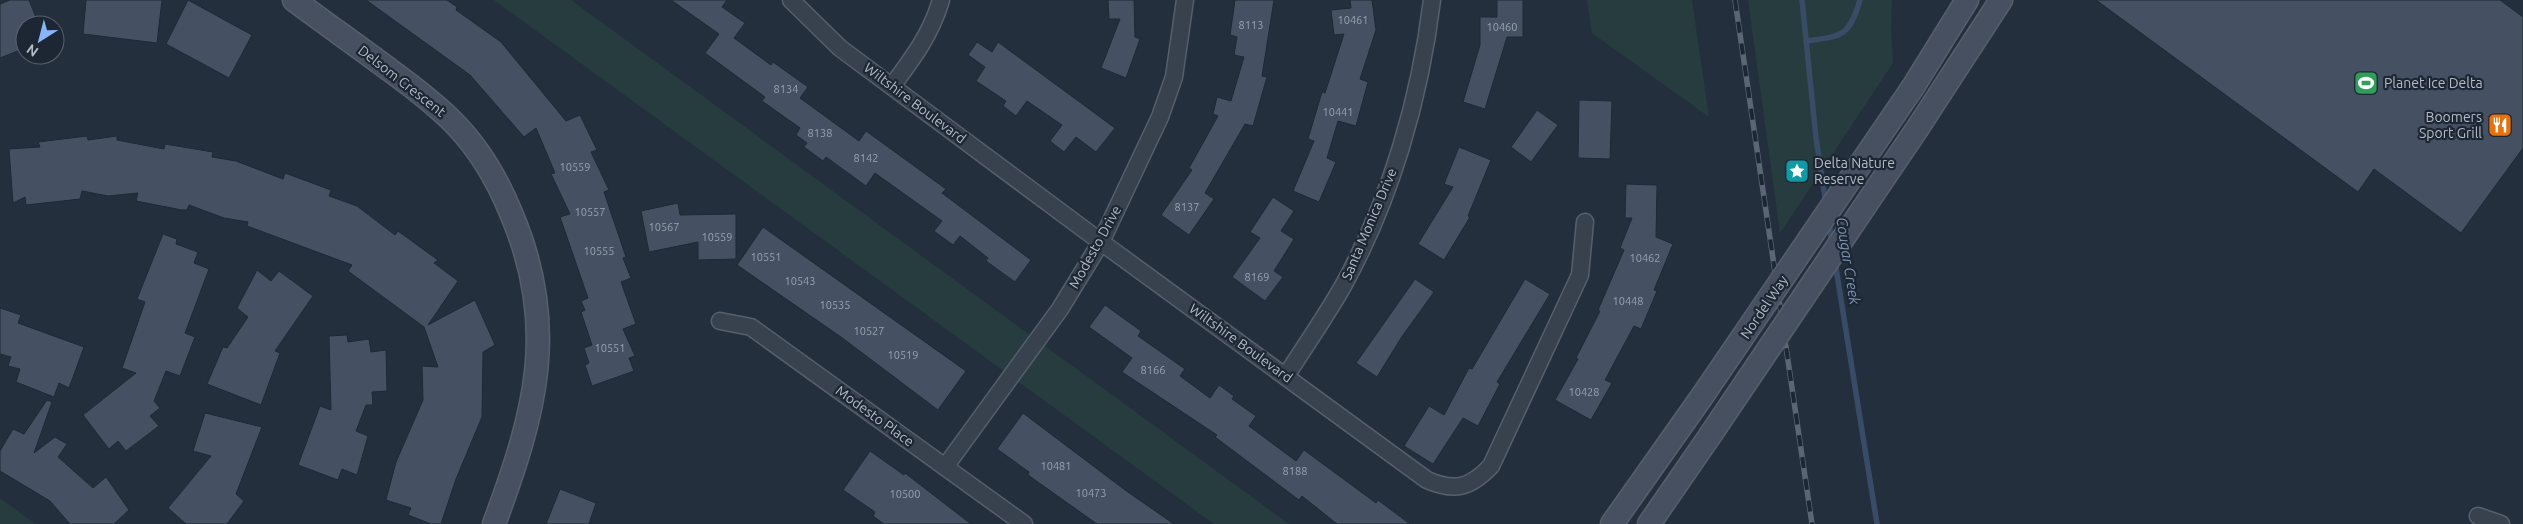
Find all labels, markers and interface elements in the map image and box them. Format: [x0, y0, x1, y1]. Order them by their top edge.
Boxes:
house number: 10461 [1337, 14, 1369, 26]
north arrow [15, 15, 65, 65]
house number: 8113 [1239, 19, 1263, 31]
house number: 10460 [1486, 21, 1518, 33]
text: N [23, 41, 41, 60]
street label: Delsom Crescent [355, 42, 449, 120]
street label: Wiltshire Boulevard [861, 59, 969, 147]
sports icon: Planet Ice Delta [2353, 70, 2379, 96]
place label: Planet Ice Delta [2384, 75, 2483, 91]
house number: 8134 [774, 83, 798, 95]
house number: 10441 [1322, 106, 1354, 118]
place label: Boomers Sport Grill [2419, 109, 2482, 141]
restaurant icon: Boomers Sport Grill [2487, 112, 2513, 138]
house number: 8138 [808, 127, 832, 139]
house number: 8142 [854, 152, 878, 164]
place label: Delta Nature Reserve [1814, 155, 1895, 187]
place icon: Delta Nature Reserve [1784, 158, 1810, 184]
house number: 10559 [559, 161, 591, 173]
street label: Santa Monica Drive [1338, 166, 1400, 282]
house number: 8137 [1175, 201, 1199, 213]
street label: Modesto Drive [1066, 203, 1124, 291]
house number: 10557 [574, 206, 606, 218]
water label: Cougar Creek [1833, 216, 1864, 306]
house number: 10567 [648, 221, 680, 233]
house number: 10559 [701, 231, 733, 243]
house number: 10555 [583, 245, 615, 257]
house number: 10551 [750, 251, 782, 263]
house number: 10462 [1629, 252, 1661, 264]
house number: 8169 [1245, 271, 1269, 283]
street label: Nordel Way [1737, 272, 1791, 342]
house number: 10543 [784, 275, 816, 287]
house number: 10448 [1612, 295, 1644, 307]
house number: 10535 [819, 299, 851, 311]
street label: Wiltshire Boulevard [1186, 300, 1296, 386]
house number: 10527 [853, 325, 885, 337]
house number: 10551 [594, 342, 626, 354]
house number: 10519 [887, 349, 919, 361]
house number: 8166 [1141, 364, 1165, 376]
street label: Modesto Place [833, 382, 917, 450]
house number: 10428 [1568, 386, 1600, 398]
house number: 10481 [1040, 460, 1072, 472]
house number: 8188 [1283, 465, 1307, 477]
house number: 10473 [1075, 487, 1107, 499]
house number: 10500 [889, 488, 921, 500]

